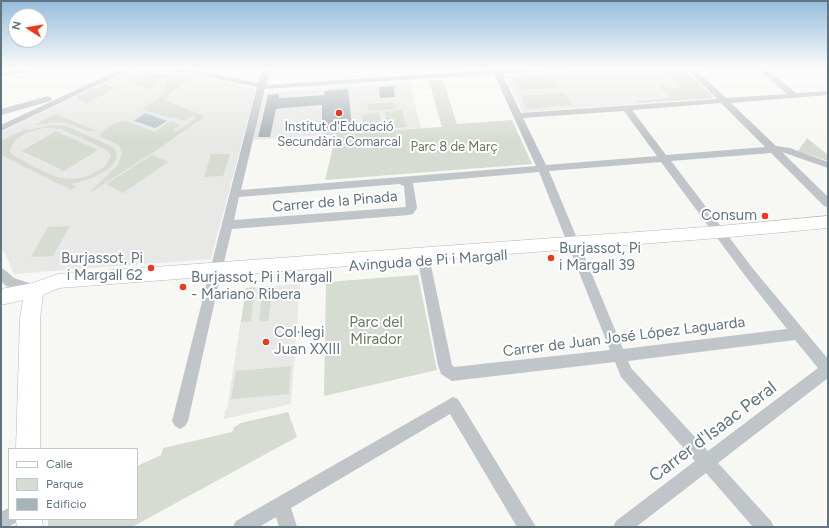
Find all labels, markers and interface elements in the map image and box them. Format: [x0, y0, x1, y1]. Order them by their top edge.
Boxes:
north arrow [8, 8, 48, 48]
text: N [10, 20, 24, 31]
marker: Institut d'Educació Secundària Comarcal [334, 108, 344, 118]
place label: Institut d'Educació Secundària Comarcal [277, 119, 401, 150]
park label: Parc 8 de Març [411, 139, 497, 155]
street label: Carrer de la Pinada [272, 188, 398, 216]
place label: Consum [701, 207, 757, 225]
marker: Consum [760, 211, 770, 221]
place label: Burjassot, Pi i Margall 39 [559, 240, 641, 275]
street label: Avinguda de Pi i Margall [348, 246, 508, 276]
place label: Burjassot, Pi i Margall 62 [61, 250, 143, 285]
marker: Burjassot, Pi i Margall 39 [546, 253, 556, 263]
marker: Burjassot, Pi i Margall 62 [146, 263, 156, 273]
place label: Burjassot, Pi i Margall - Mariano Ribera [191, 269, 332, 304]
marker: Burjassot, Pi i Margall - Mariano Ribera [178, 282, 188, 292]
street label: Carrer de Juan José López Laguarda [502, 313, 746, 361]
park label: Parc del Mirador [349, 314, 403, 349]
place label: Col·legi Juan XXIII [274, 324, 340, 359]
marker: Col·legi Juan XXIII [261, 337, 271, 347]
street label: Carrer d'Isaac Peral [645, 377, 781, 487]
legend [8, 448, 138, 520]
text: Calle [46, 457, 73, 471]
text: Parque [46, 477, 83, 491]
text: Edificio [46, 497, 86, 511]

